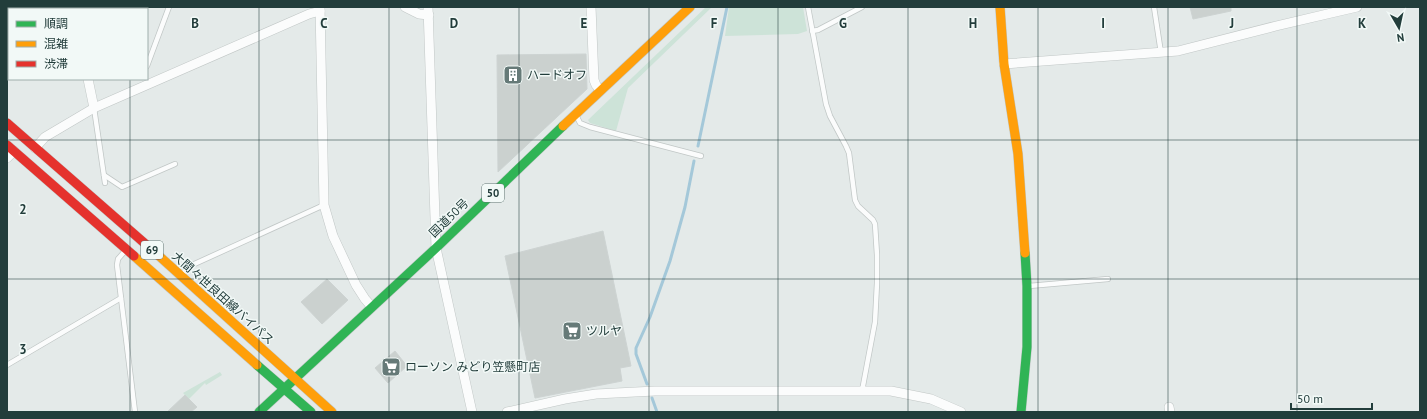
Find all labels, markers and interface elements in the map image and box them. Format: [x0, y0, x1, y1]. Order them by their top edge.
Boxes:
legend [8, 8, 148, 80]
north arrow [1379, 8, 1419, 48]
text: B [191, 15, 199, 32]
text: C [320, 15, 328, 32]
text: D [450, 15, 458, 32]
text: E [581, 15, 588, 32]
text: F [711, 15, 718, 32]
text: G [839, 15, 847, 32]
text: H [969, 15, 977, 32]
text: I [1101, 15, 1105, 32]
text: J [1229, 15, 1234, 32]
text: K [1358, 15, 1366, 32]
text: 順調 [44, 16, 68, 31]
text: N [1396, 30, 1405, 45]
text: 混雑 [44, 36, 68, 51]
text: 渋滞 [44, 56, 68, 71]
building icon: ハードオフ [502, 64, 524, 86]
place label: ハードオフ [527, 67, 587, 82]
road number: 50 [482, 184, 504, 202]
street label: 国道50号 [426, 195, 472, 240]
text: 2 [19, 201, 27, 218]
road number: 69 [141, 241, 163, 259]
street label: 大間々世良田線バイパス [169, 248, 277, 347]
supermarket icon: ツルヤ [561, 320, 583, 342]
place label: ツルヤ [586, 323, 622, 338]
text: 3 [19, 341, 27, 358]
supermarket icon: ローソン みどり笠懸町店 [380, 356, 402, 378]
place label: ローソン みどり笠懸町店 [405, 359, 540, 374]
scale bar [1291, 385, 1372, 411]
text: 50 m [1297, 391, 1323, 406]

